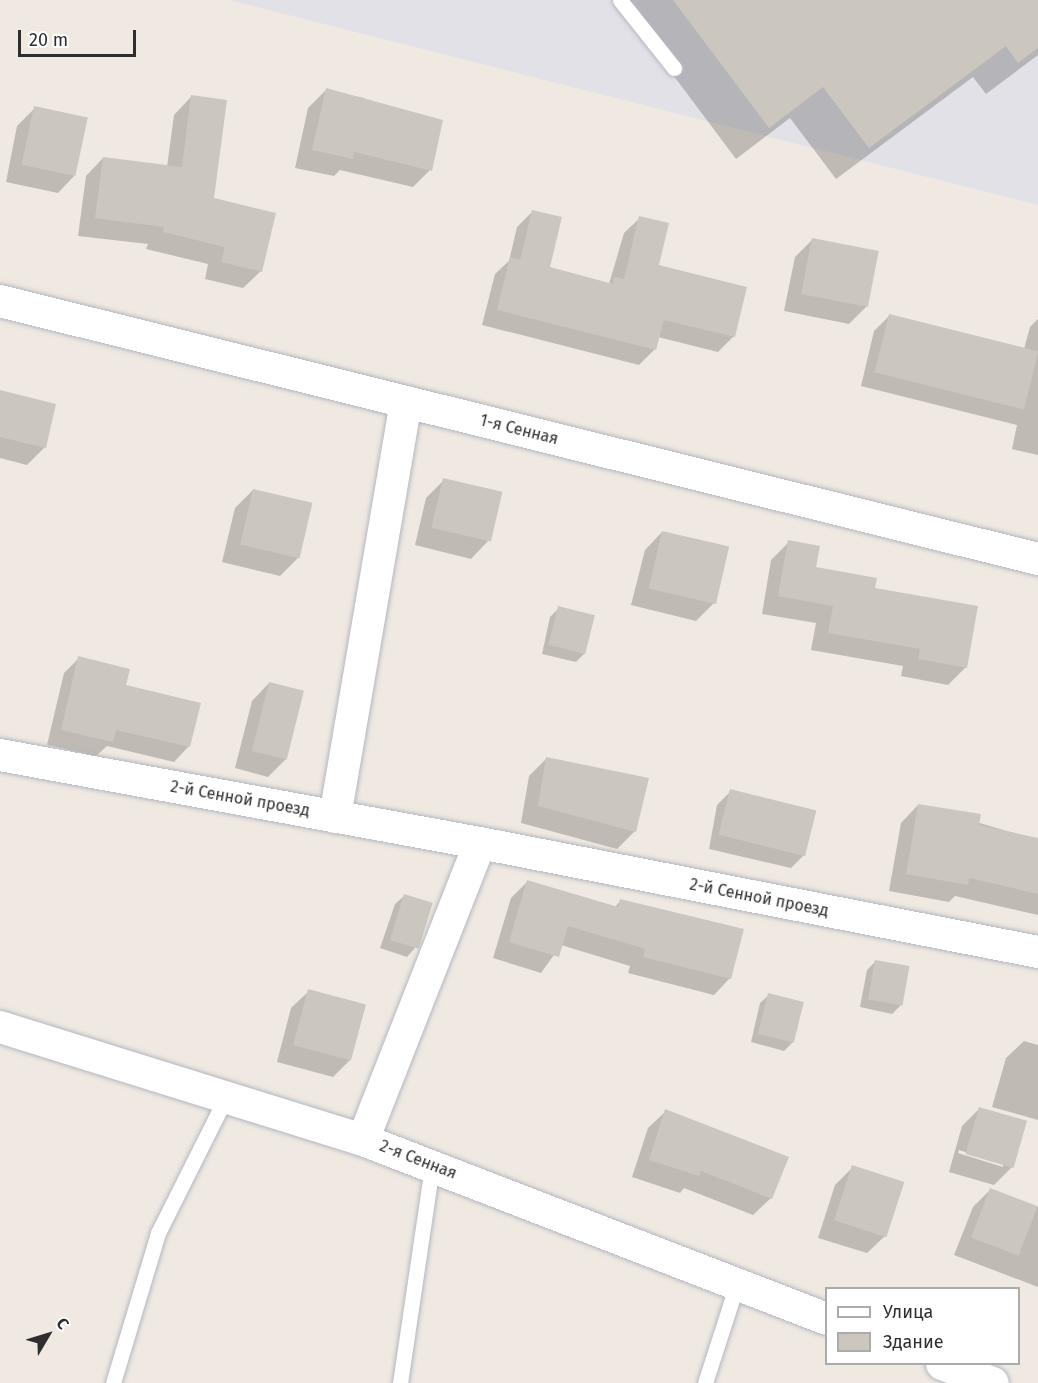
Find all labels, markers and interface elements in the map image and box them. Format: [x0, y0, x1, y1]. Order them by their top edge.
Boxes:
scale bar [21, 18, 140, 56]
text: 20 m [29, 29, 68, 51]
street label: 1-я Сенная [478, 411, 560, 449]
street label: 2-й Сенной проезд [169, 777, 311, 821]
street label: 2-й Сенной проезд [688, 875, 830, 921]
street label: 2-я Сенная [377, 1137, 459, 1183]
legend [825, 1287, 1020, 1365]
text: Улица [883, 1301, 933, 1323]
north arrow [18, 1305, 78, 1365]
text: С [52, 1314, 73, 1333]
text: Здание [883, 1331, 944, 1353]

